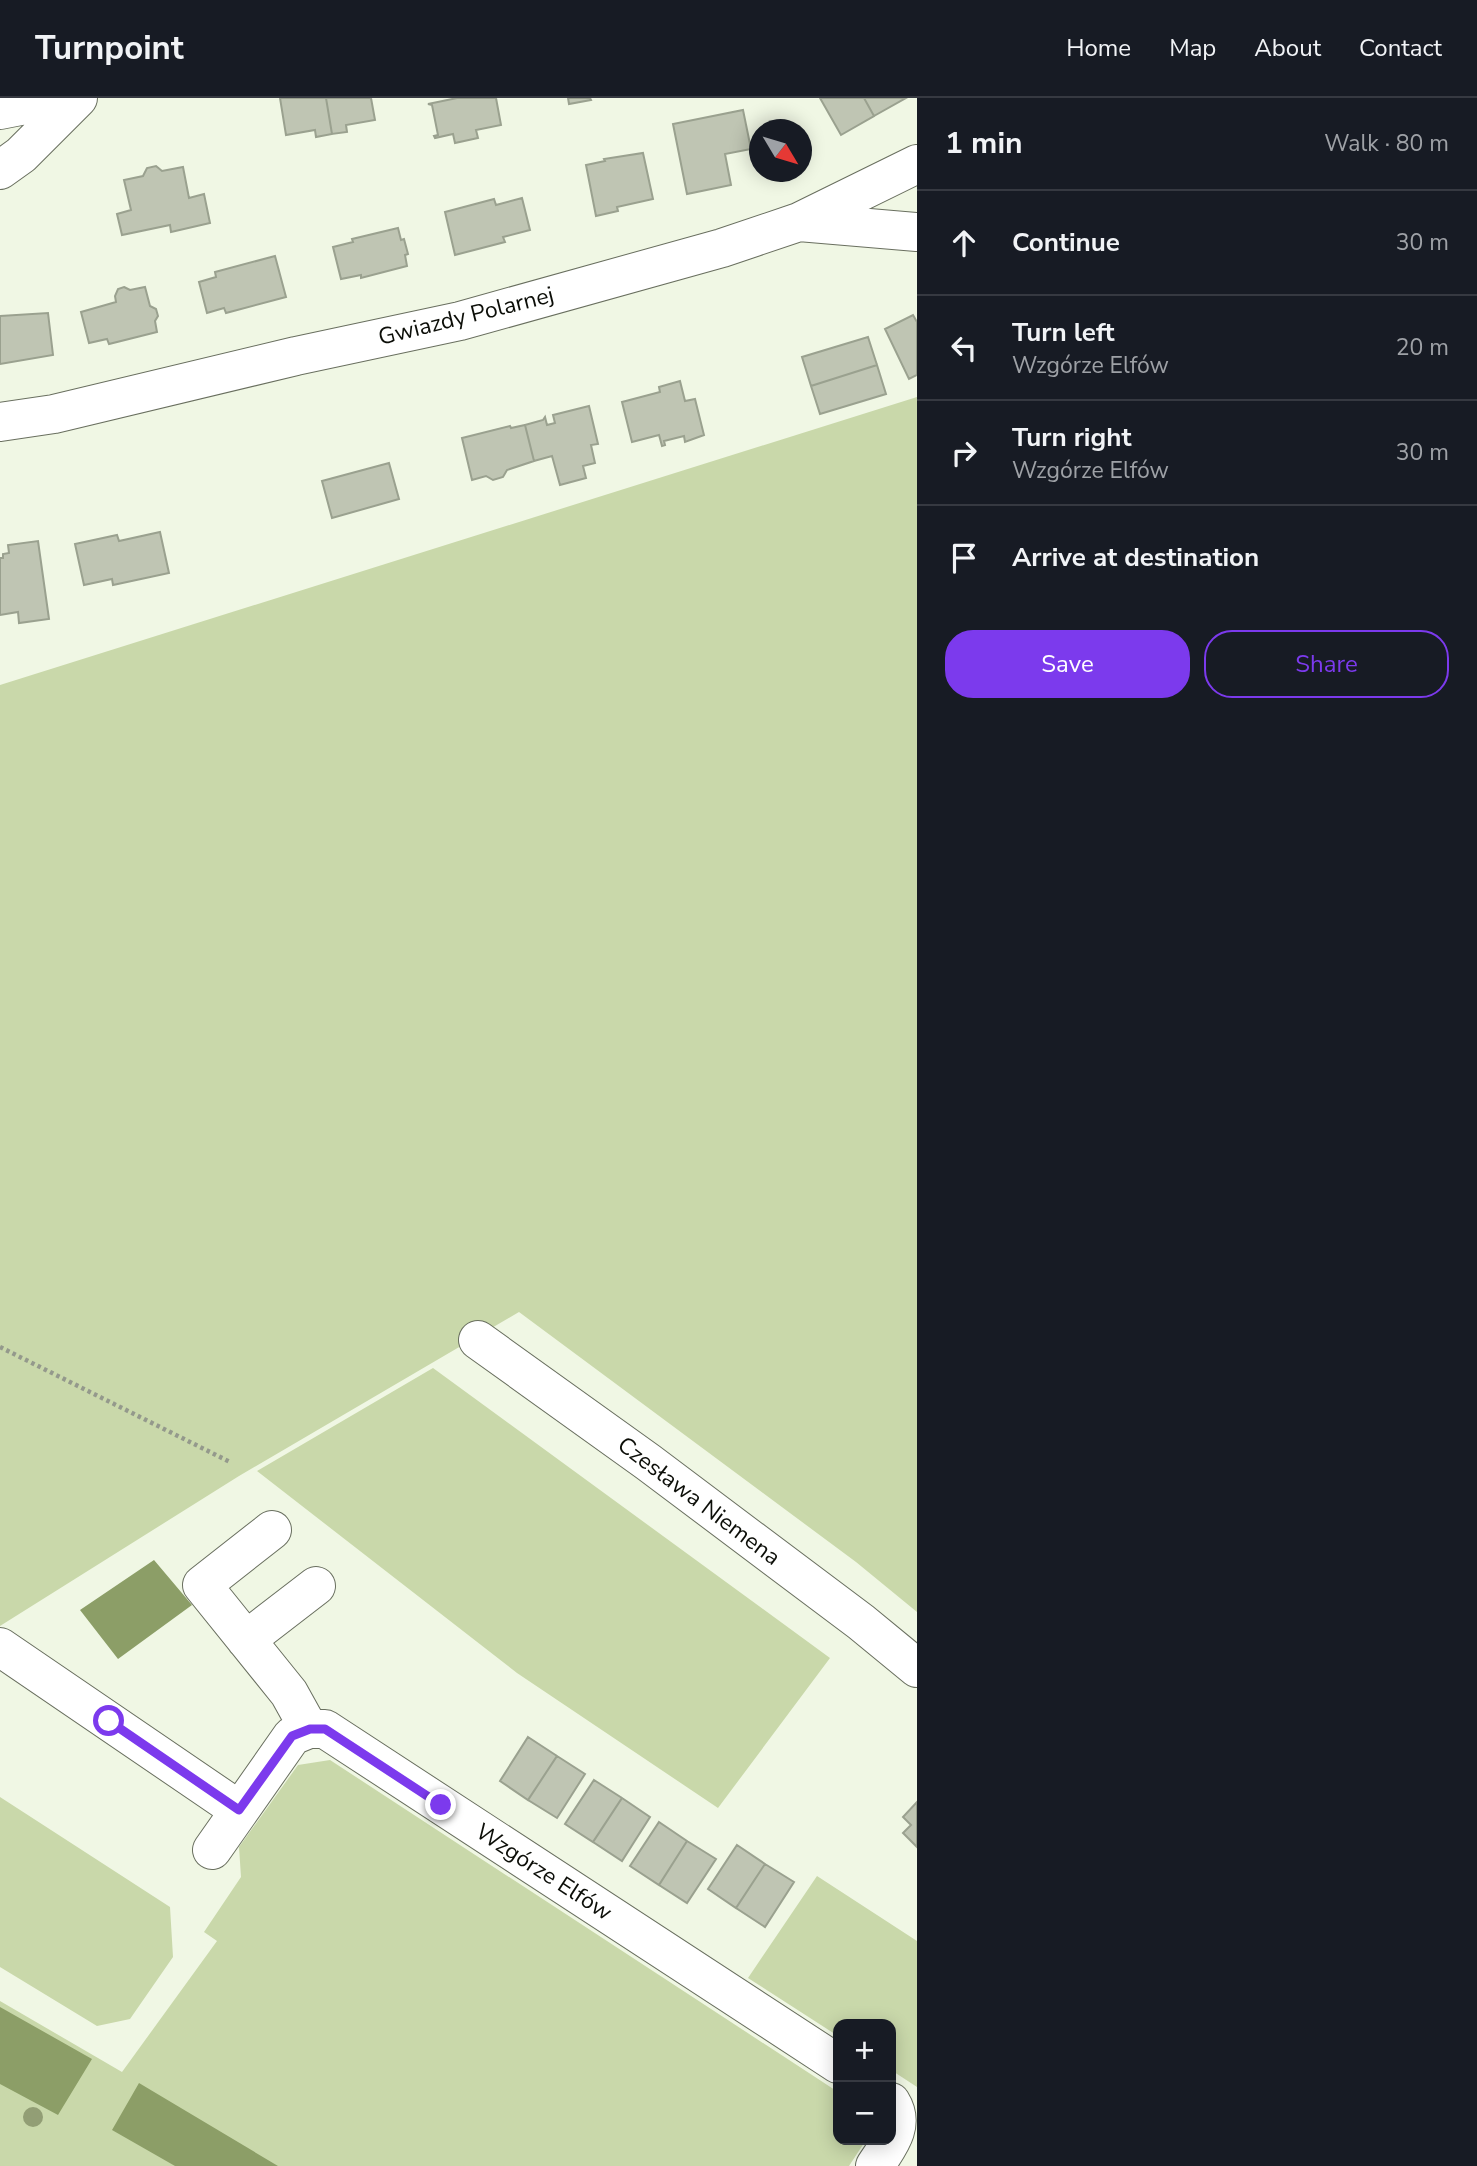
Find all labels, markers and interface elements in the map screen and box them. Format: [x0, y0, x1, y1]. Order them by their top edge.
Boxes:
text: Turnpoint [35, 26, 184, 71]
text: Home [1066, 32, 1131, 64]
text: Map [1169, 32, 1216, 64]
text: About [1254, 32, 1321, 64]
text: Contact [1359, 32, 1442, 64]
north arrow [749, 119, 812, 182]
text: 1 min [945, 123, 1023, 164]
text: Walk · 80 m [1324, 128, 1449, 159]
icon: ahead [945, 224, 983, 262]
text: Continue [1012, 225, 1120, 260]
text: 30 m [1396, 227, 1449, 258]
street label: Gwiazdy Polarnej [375, 279, 557, 353]
text: Turn left [1012, 315, 1115, 350]
icon: left [945, 329, 983, 367]
text: 20 m [1396, 332, 1449, 363]
text: Wzgórze Elfów [1012, 350, 1169, 381]
text: Turn right [1012, 420, 1131, 455]
icon: right [945, 434, 983, 472]
text: 30 m [1396, 437, 1449, 468]
text: Wzgórze Elfów [1012, 455, 1169, 486]
icon: arrive [945, 539, 983, 577]
text: Arrive at destination [1012, 540, 1259, 575]
button: Save [945, 630, 1190, 698]
button: Share [1204, 630, 1449, 698]
street label: Czesława Niemena [611, 1429, 787, 1573]
route start [93, 1705, 124, 1736]
route end [425, 1789, 456, 1820]
street label: Wzgórze Elfów [470, 1816, 618, 1928]
map controls [833, 2019, 896, 2145]
button: + [833, 2019, 896, 2082]
button: − [833, 2082, 896, 2145]

